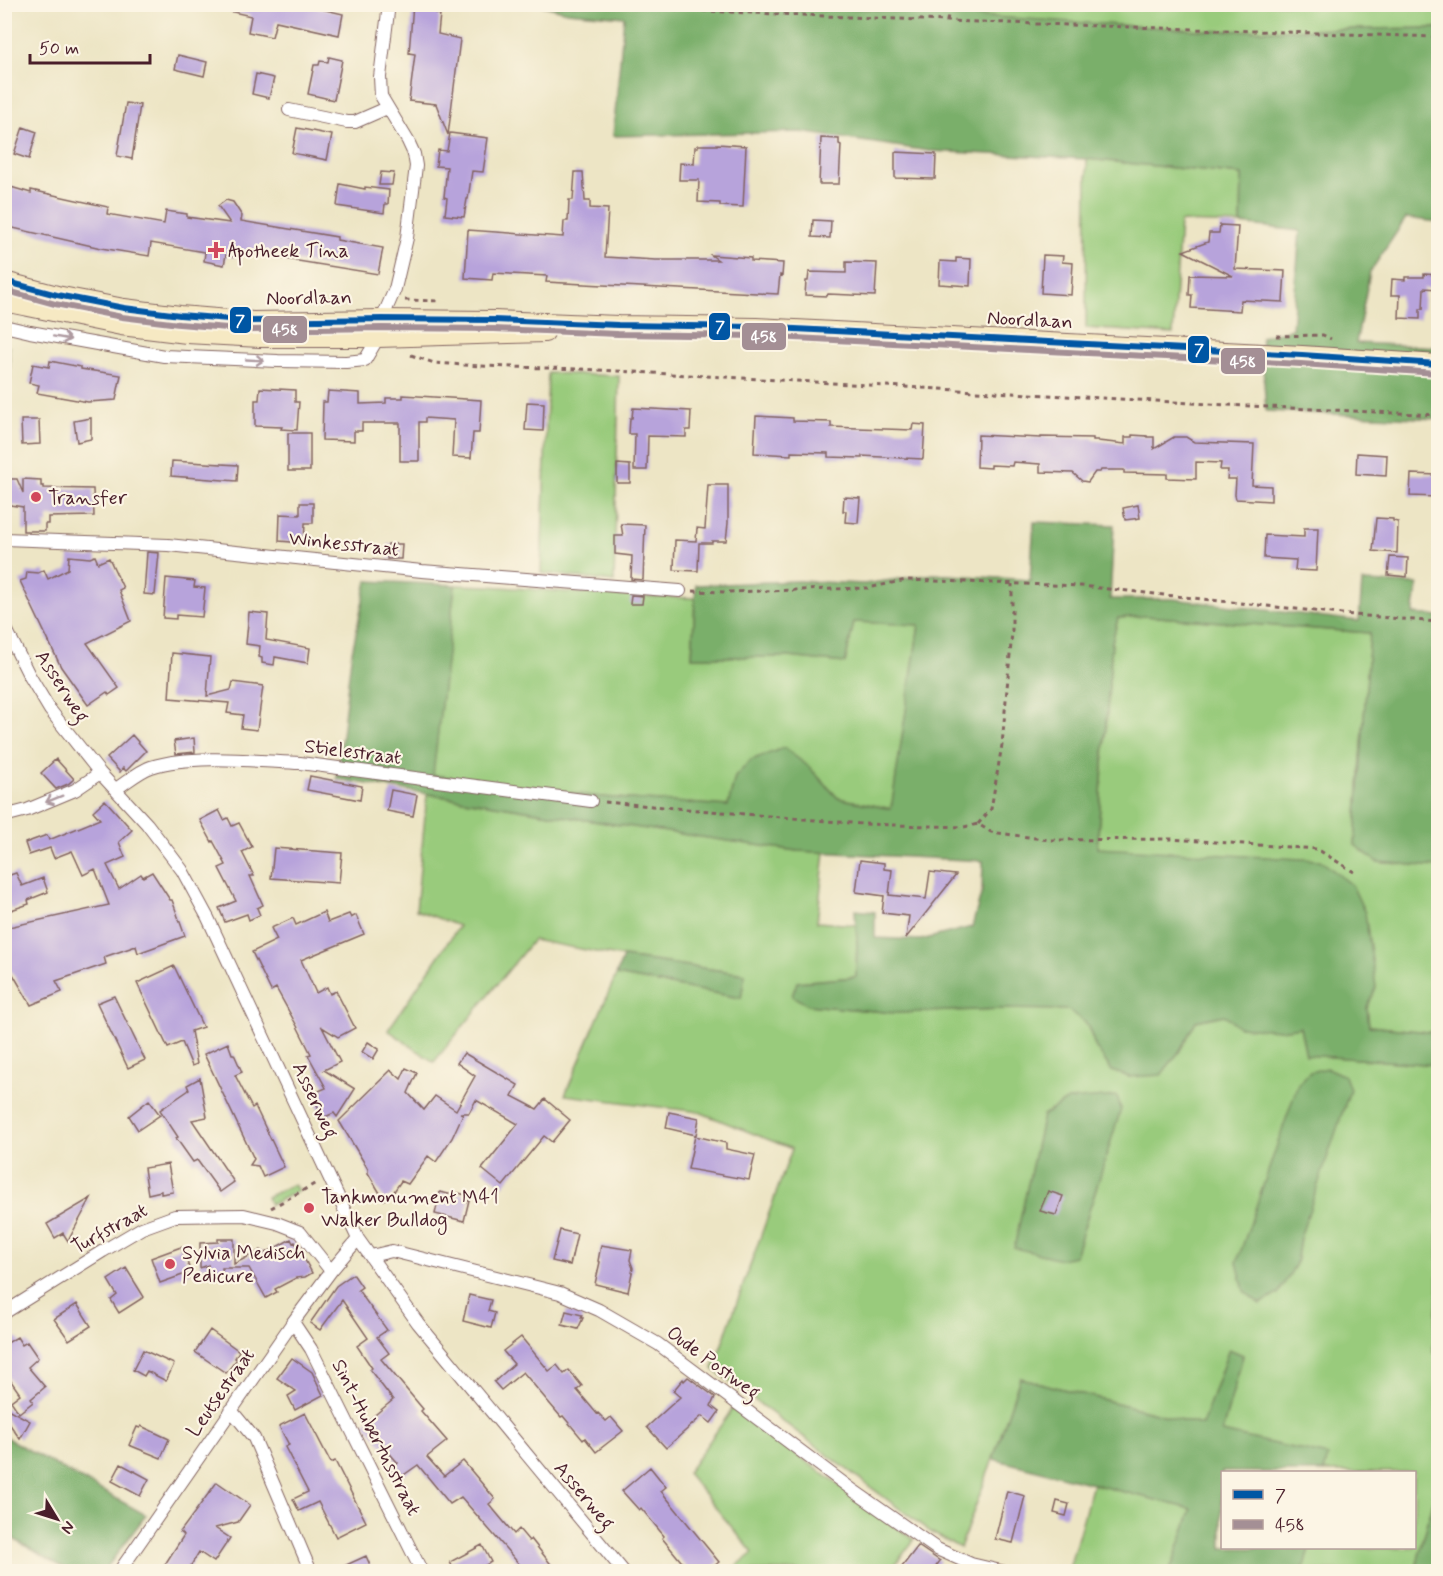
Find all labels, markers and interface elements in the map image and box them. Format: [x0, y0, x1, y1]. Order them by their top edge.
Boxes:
scale bar [30, 27, 150, 65]
text: 50 m [39, 37, 79, 61]
place label: Apotheek Tina [228, 238, 349, 266]
marker: Apotheek Tina [209, 243, 223, 257]
street label: Noordlaan [266, 284, 352, 313]
street label: Noordlaan [986, 305, 1073, 336]
line badge: 7 [229, 306, 252, 334]
text: 7 [235, 311, 245, 332]
line badge: 7 [708, 312, 731, 341]
line badge: 458 [262, 315, 308, 344]
text: 7 [715, 317, 725, 338]
text: 458 [272, 320, 298, 341]
line badge: 458 [741, 322, 787, 351]
text: 458 [751, 327, 777, 348]
one-way arrow [51, 333, 71, 344]
line badge: 7 [1187, 335, 1210, 364]
text: 7 [1194, 340, 1204, 361]
line badge: 458 [1220, 347, 1266, 375]
text: 458 [1230, 352, 1256, 373]
one-way arrow [245, 354, 265, 365]
place label: Transfer [48, 485, 128, 512]
marker: Transfer [29, 490, 43, 504]
street label: Winkesstraat [287, 525, 400, 564]
street label: Asserweg [26, 645, 95, 730]
street label: Stielestraat [303, 733, 403, 772]
one-way arrow [46, 794, 64, 805]
street label: Asserweg [283, 1058, 344, 1144]
place label: Tankmonument M41 Walker Bulldog [321, 1184, 499, 1235]
street label: Turfstraat [67, 1197, 153, 1261]
marker: Tankmonument M41 Walker Bulldog [302, 1201, 316, 1215]
place label: Sylvia Medisch Pedicure [182, 1240, 305, 1290]
marker: Sylvia Medisch Pedicure [163, 1257, 177, 1271]
street label: Oude Postweg [660, 1320, 766, 1408]
street label: Leutsestraat [181, 1343, 262, 1443]
street label: Sint-Hubertusstraat [325, 1355, 427, 1521]
street label: Asserweg [546, 1456, 620, 1537]
legend [1221, 1471, 1416, 1549]
text: 7 [1275, 1484, 1286, 1508]
north arrow [27, 1489, 87, 1549]
text: 458 [1275, 1514, 1305, 1538]
text: N [56, 1517, 79, 1538]

